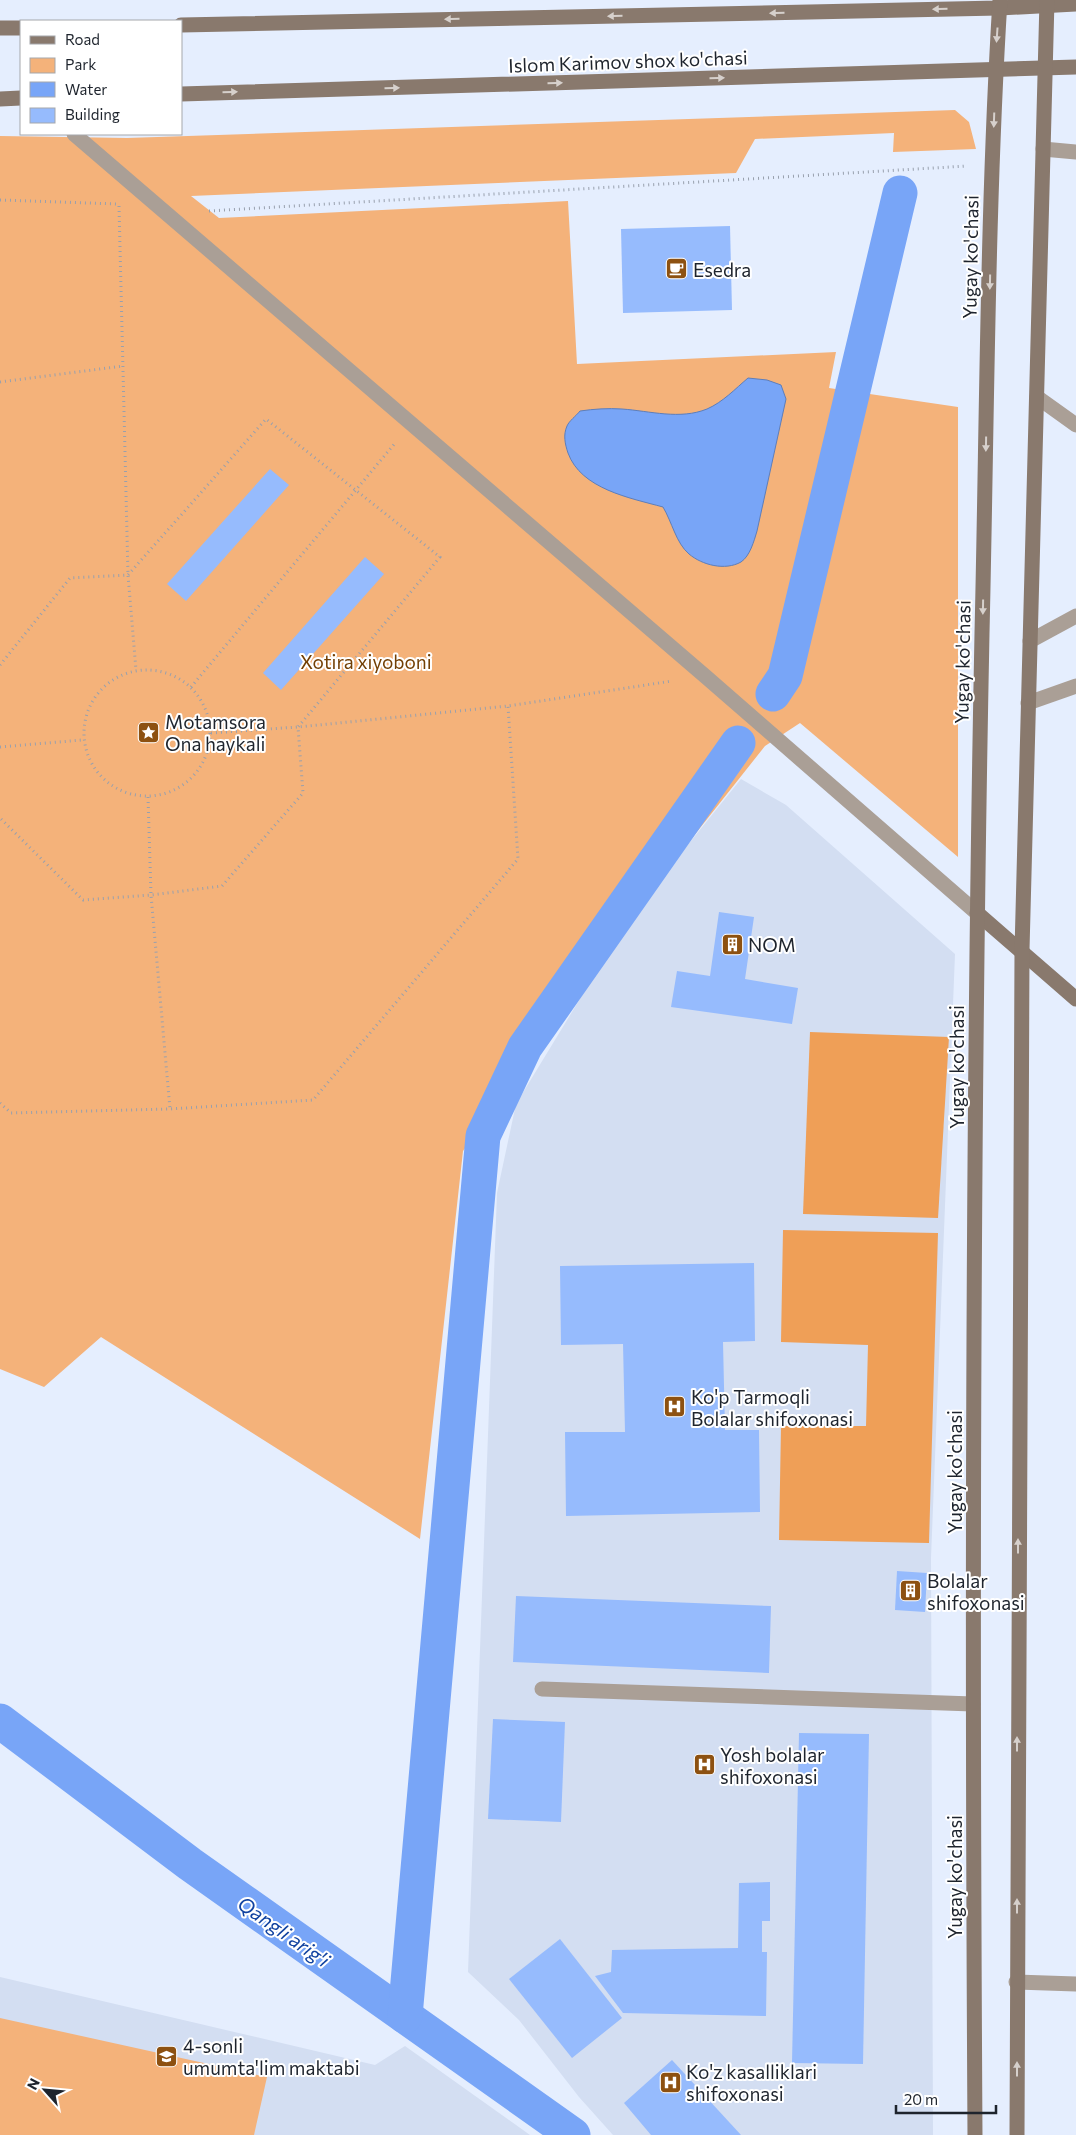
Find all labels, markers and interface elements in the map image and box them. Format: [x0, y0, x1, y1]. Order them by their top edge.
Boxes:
one-way arrow [932, 5, 948, 13]
one-way arrow [769, 9, 785, 17]
one-way arrow [607, 12, 623, 20]
one-way arrow [444, 15, 460, 23]
legend [20, 20, 182, 135]
one-way arrow [993, 28, 1001, 44]
text: Road [65, 30, 100, 48]
street label: Islom Karimov shox ko'chasi [508, 45, 748, 77]
text: Park [65, 55, 96, 73]
one-way arrow [710, 74, 726, 82]
one-way arrow [547, 79, 563, 87]
text: Water [65, 80, 107, 98]
one-way arrow [385, 83, 401, 91]
one-way arrow [222, 88, 238, 96]
text: Building [65, 105, 120, 123]
one-way arrow [989, 112, 997, 128]
street label: Yugay ko'chasi [957, 195, 983, 319]
cafe icon: Esedra [665, 257, 689, 281]
place label: Esedra [693, 258, 751, 281]
one-way arrow [986, 274, 994, 290]
one-way arrow [982, 437, 990, 453]
one-way arrow [979, 599, 987, 615]
street label: Yugay ko'chasi [949, 600, 975, 724]
park label: Xotira xiyoboni [300, 650, 432, 673]
place label: Motamsora Ona haykali [165, 710, 266, 755]
place icon: Motamsora Ona haykali [137, 720, 161, 744]
building icon: NOM [720, 932, 744, 956]
place label: NOM [748, 933, 796, 956]
street label: Yugay ko'chasi [945, 1005, 968, 1129]
place label: Ko'p Tarmoqli Bolalar shifoxonasi [691, 1385, 853, 1430]
hospital icon: Ko'p Tarmoqli Bolalar shifoxonasi [663, 1395, 687, 1419]
street label: Yugay ko'chasi [943, 1410, 966, 1534]
one-way arrow [1015, 1538, 1023, 1554]
place label: Bolalar shifoxonasi [927, 1569, 1025, 1614]
building icon: Bolalar shifoxonasi [899, 1579, 923, 1603]
one-way arrow [1014, 1736, 1022, 1752]
place label: Yosh bolalar shifoxonasi [720, 1743, 825, 1788]
hospital icon: Yosh bolalar shifoxonasi [692, 1753, 716, 1777]
street label: Yugay ko'chasi [943, 1815, 966, 1939]
water label: Qangli arig'i [233, 1891, 335, 1972]
one-way arrow [1013, 1898, 1021, 1914]
place label: 4-sonli umumta'lim maktabi [183, 2034, 360, 2079]
school or university icon: 4-sonli umumta'lim maktabi [155, 2044, 179, 2068]
place label: Ko'z kasalliklari shifoxonasi [686, 2060, 817, 2105]
one-way arrow [1012, 2061, 1020, 2077]
north arrow [20, 2065, 70, 2115]
hospital icon: Ko'z kasalliklari shifoxonasi [658, 2070, 682, 2094]
text: N [23, 2075, 43, 2092]
scale bar [896, 2082, 996, 2114]
text: 20 m [904, 2090, 938, 2108]

